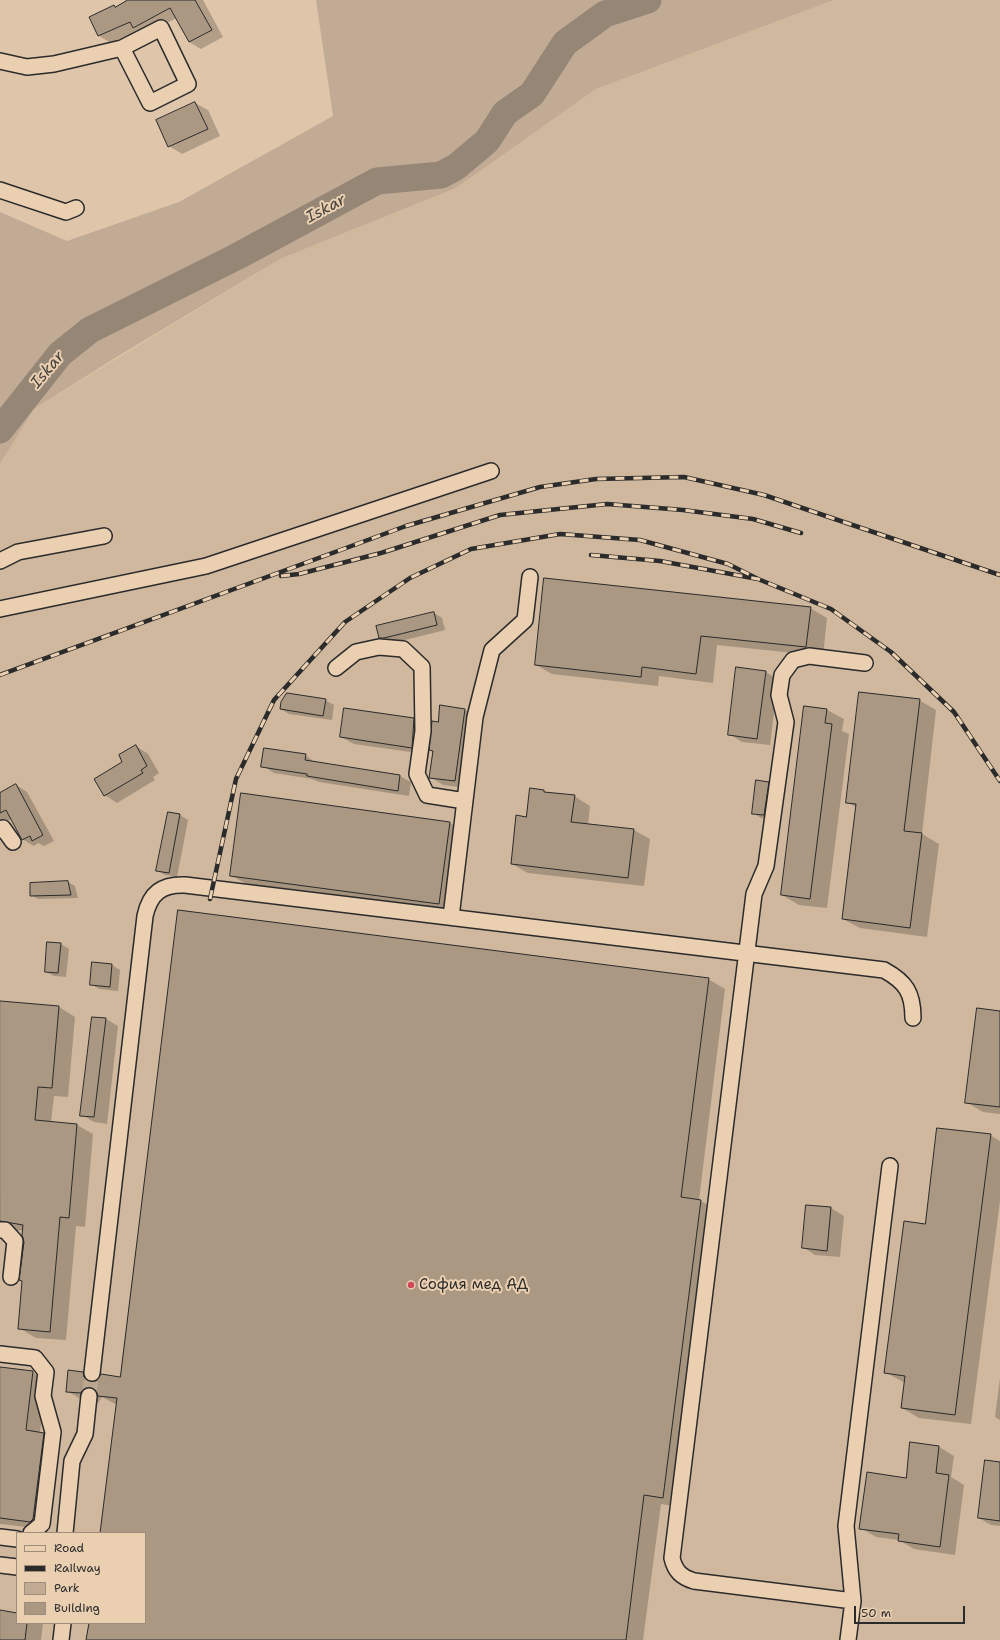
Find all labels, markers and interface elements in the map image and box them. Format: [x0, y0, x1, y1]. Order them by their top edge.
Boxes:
water label: Iskar [303, 191, 349, 227]
water label: Iskar [27, 348, 69, 392]
place label: София мед АД [419, 1276, 528, 1294]
marker: София мед АД [406, 1280, 416, 1290]
legend [16, 1532, 146, 1624]
text: Road [54, 1540, 84, 1556]
text: Railway [54, 1560, 101, 1576]
text: Park [54, 1580, 80, 1596]
scale bar [856, 1598, 967, 1624]
text: Building [54, 1600, 100, 1616]
text: 50 m [861, 1605, 891, 1621]

